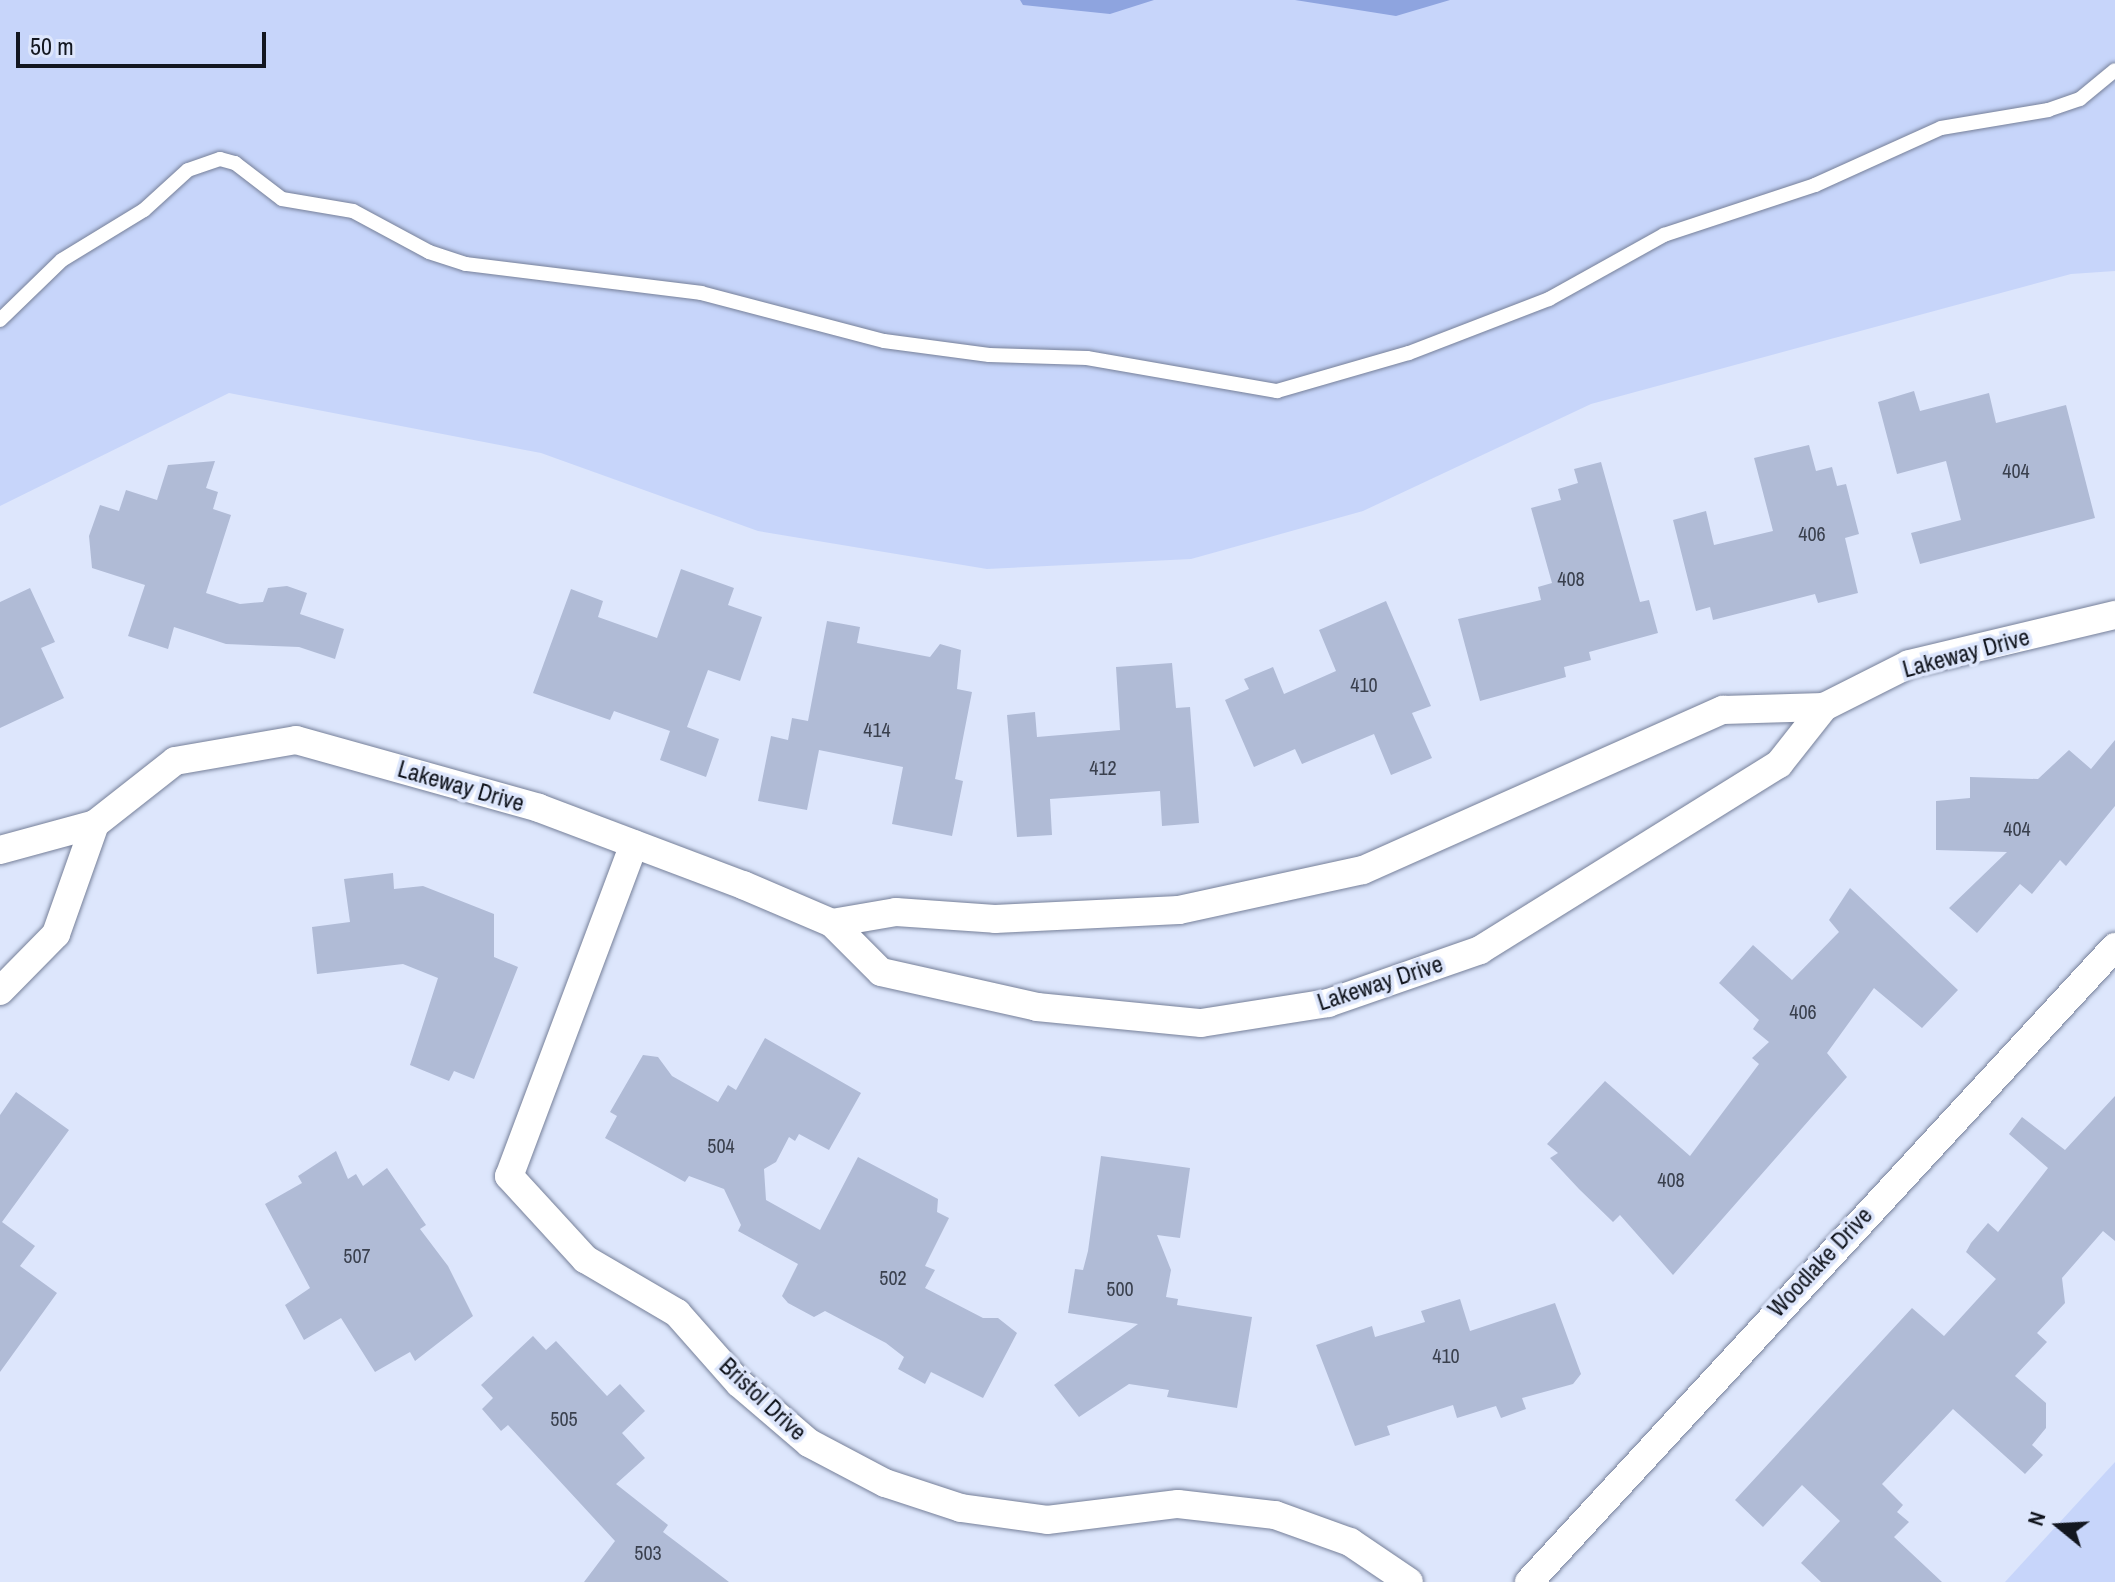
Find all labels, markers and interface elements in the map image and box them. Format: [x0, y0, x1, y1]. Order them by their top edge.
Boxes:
scale bar [20, 16, 270, 66]
text: 50 m [30, 30, 74, 62]
house number: 404 [2002, 458, 2030, 482]
house number: 406 [1798, 521, 1826, 545]
house number: 408 [1557, 566, 1585, 590]
street label: Lakeway Drive [1899, 622, 2033, 684]
house number: 410 [1350, 672, 1378, 696]
house number: 414 [863, 717, 891, 741]
street label: Lakeway Drive [394, 754, 528, 818]
house number: 412 [1089, 755, 1117, 779]
house number: 404 [2003, 816, 2031, 840]
street label: Lakeway Drive [1314, 949, 1446, 1017]
house number: 406 [1789, 999, 1817, 1023]
house number: 504 [707, 1133, 735, 1157]
house number: 408 [1657, 1167, 1685, 1191]
street label: Woodlake Drive [1762, 1201, 1878, 1323]
house number: 507 [343, 1243, 371, 1267]
house number: 502 [879, 1265, 907, 1289]
house number: 500 [1106, 1276, 1134, 1300]
house number: 410 [1432, 1343, 1460, 1367]
street label: Bristol Drive [714, 1352, 812, 1446]
house number: 505 [550, 1406, 578, 1430]
north arrow [2019, 1486, 2099, 1566]
text: N [2020, 1508, 2052, 1529]
house number: 503 [634, 1540, 662, 1564]

